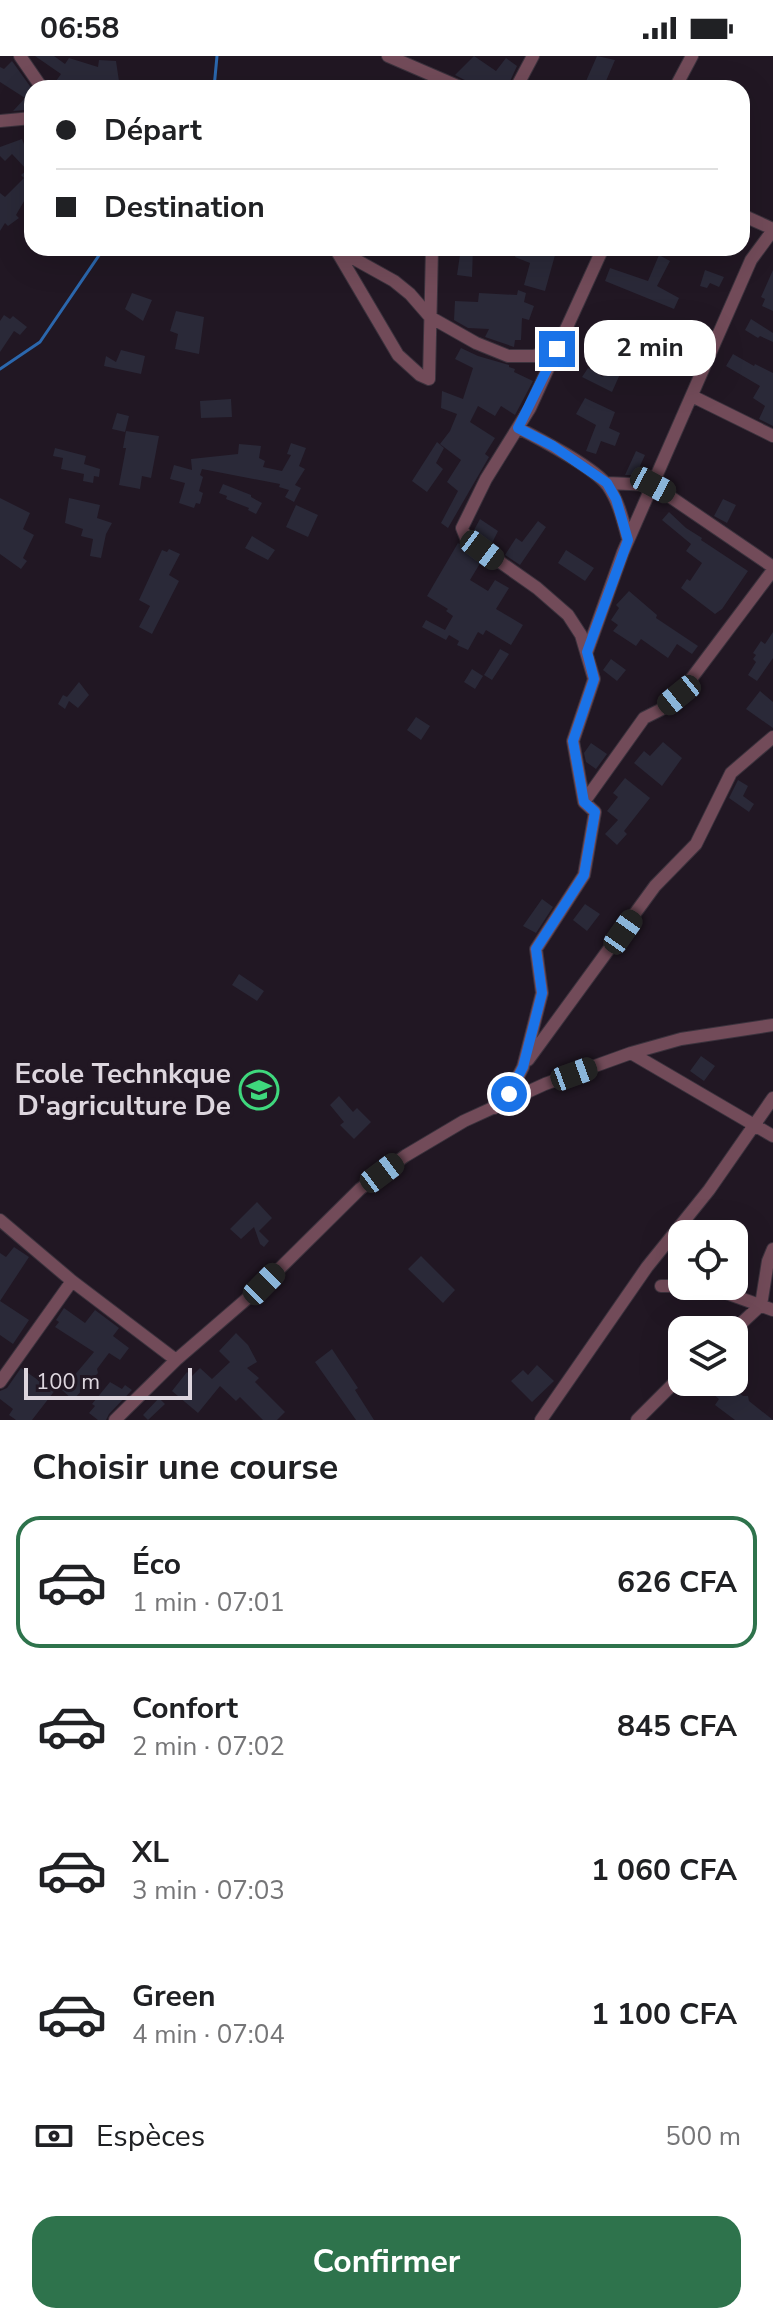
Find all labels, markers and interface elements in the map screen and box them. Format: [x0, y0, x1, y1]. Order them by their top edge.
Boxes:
text: 06:58 [40, 8, 119, 49]
text: Départ [104, 110, 202, 151]
text: Destination [104, 187, 265, 228]
callout: 2 min [585, 321, 717, 377]
text: 2 min [616, 330, 684, 365]
route end [539, 331, 575, 367]
car [626, 463, 680, 507]
car [456, 526, 508, 574]
car [653, 671, 705, 719]
car [599, 905, 647, 959]
place label: Ecole Technkque D'agriculture De [15, 1055, 231, 1125]
car [547, 1055, 601, 1093]
school or university icon: Ecole Technkque D'agriculture De [238, 1069, 280, 1111]
route start [491, 1076, 527, 1112]
car [356, 1149, 408, 1197]
map controls [668, 1220, 748, 1396]
button: locate [668, 1220, 748, 1300]
car [239, 1259, 289, 1309]
button: layers [668, 1316, 748, 1396]
scale bar [24, 1364, 192, 1400]
text: 100 m [36, 1367, 100, 1397]
text: Choisir une course [32, 1443, 338, 1492]
text: Éco [132, 1544, 181, 1585]
icon: car [36, 1546, 108, 1618]
text: 626 CFA [617, 1562, 737, 1603]
text: 1 min · 07:01 [132, 1585, 285, 1620]
text: Confort [132, 1688, 238, 1729]
icon: car [36, 1690, 108, 1762]
text: 845 CFA [617, 1706, 737, 1747]
text: 2 min · 07:02 [132, 1729, 285, 1764]
text: XL [132, 1832, 169, 1873]
icon: car [36, 1834, 108, 1906]
text: 1 060 CFA [591, 1850, 737, 1891]
text: 3 min · 07:03 [132, 1873, 285, 1908]
text: Green [132, 1976, 216, 2017]
icon: car [36, 1978, 108, 2050]
text: 1 100 CFA [591, 1994, 737, 2035]
text: 4 min · 07:04 [132, 2017, 285, 2052]
icon: cash [32, 2114, 76, 2158]
text: Espèces [96, 2116, 205, 2157]
text: 500 m [665, 2119, 741, 2154]
button: Confirmer [32, 2216, 741, 2308]

